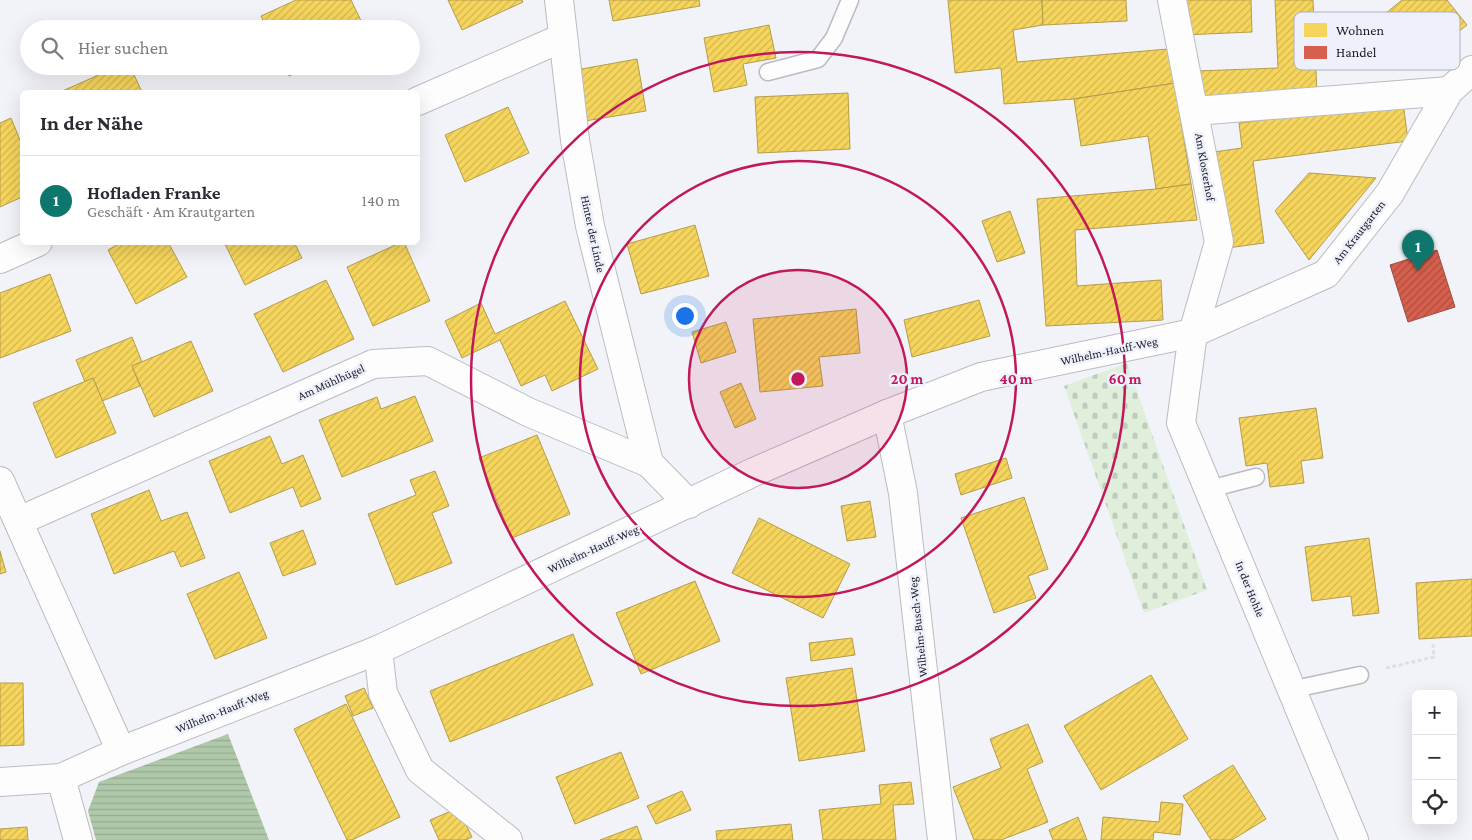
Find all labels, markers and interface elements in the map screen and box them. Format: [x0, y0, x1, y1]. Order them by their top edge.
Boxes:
legend [1294, 12, 1460, 70]
search box [20, 20, 420, 75]
text: Wohnen [1336, 22, 1384, 38]
icon: search [38, 34, 66, 62]
text: Hier suchen [78, 37, 168, 58]
text: Handel [1336, 44, 1377, 60]
text: In der Nähe [40, 111, 143, 135]
street label: Am Klosterhof [1192, 132, 1218, 203]
text: Hofladen Franke [87, 182, 221, 203]
text: 1 [53, 192, 59, 209]
text: 140 m [362, 192, 400, 209]
street label: Hinter der Linde [578, 194, 608, 274]
street label: Am Krautgarten [1330, 197, 1388, 267]
text: Geschäft · Am Krautgarten [87, 203, 255, 220]
pin: 1 [1402, 230, 1434, 271]
your location [672, 303, 698, 329]
street label: Wilhelm-Hauff-Weg [1059, 334, 1159, 368]
street label: Am Mühlhügel [295, 361, 367, 403]
centre of rings [789, 370, 807, 388]
text: 20 m [891, 371, 923, 387]
text: 40 m [1000, 371, 1033, 387]
text: 60 m [1109, 371, 1142, 387]
street label: Wilhelm-Hauff-Weg [545, 522, 641, 576]
street label: In der Hohle [1232, 559, 1268, 619]
street label: Wilhelm-Busch-Weg [906, 576, 930, 678]
street label: Wilhelm-Hauff-Weg [174, 686, 271, 736]
map controls [1412, 690, 1457, 825]
button: + [1412, 690, 1457, 735]
button: − [1412, 735, 1457, 780]
button: locate [1412, 780, 1457, 825]

